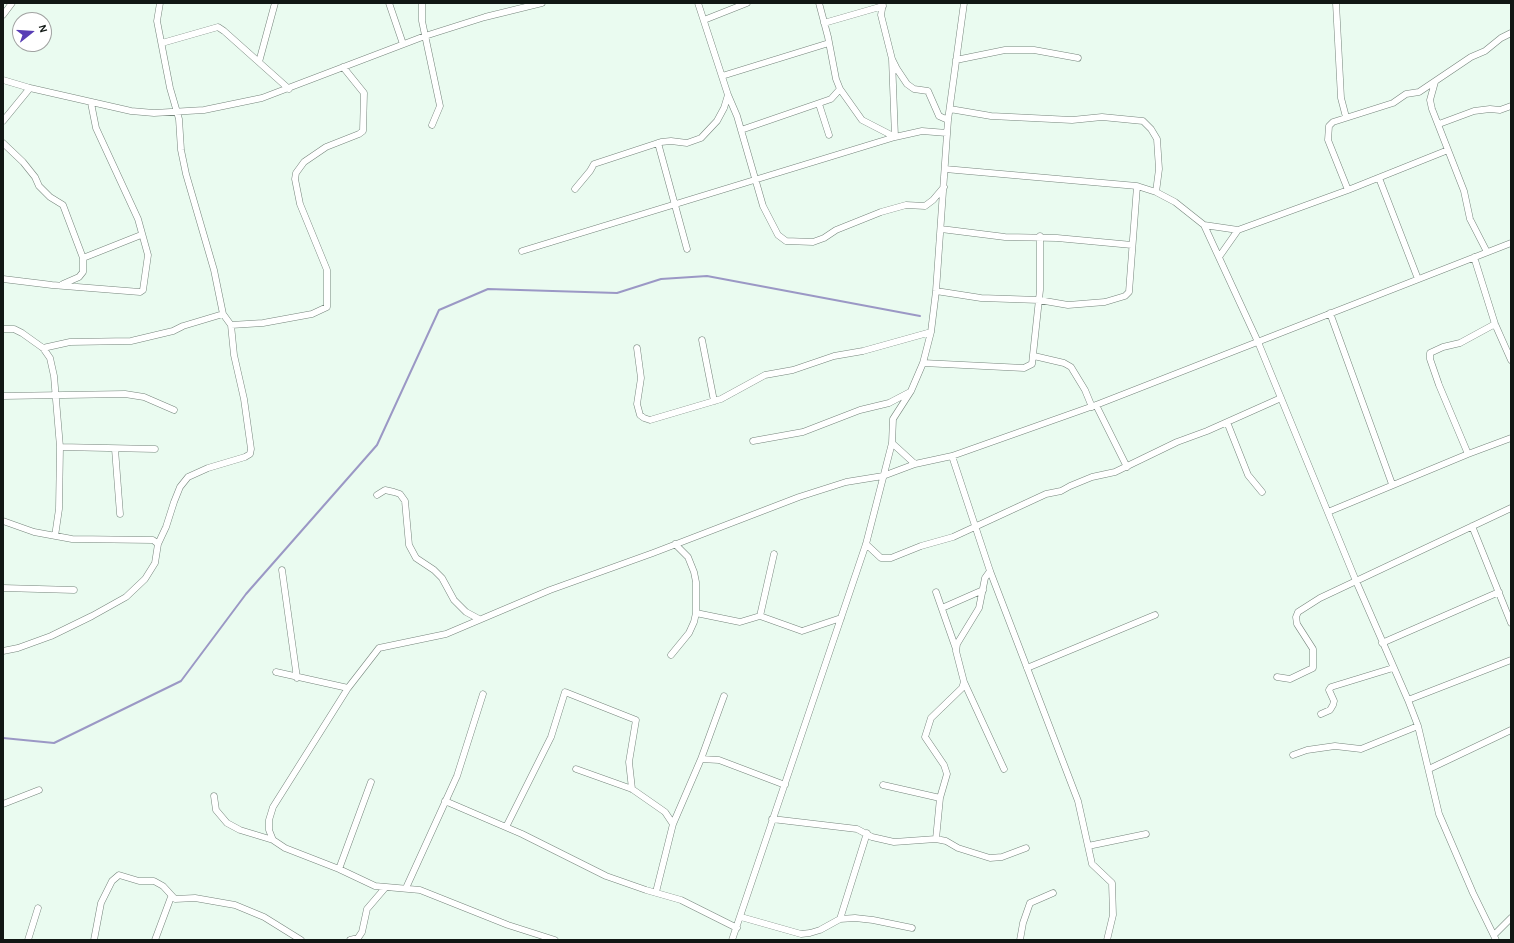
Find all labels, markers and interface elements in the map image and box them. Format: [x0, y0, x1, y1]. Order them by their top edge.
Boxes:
north arrow [12, 12, 52, 52]
text: N [37, 23, 49, 34]

